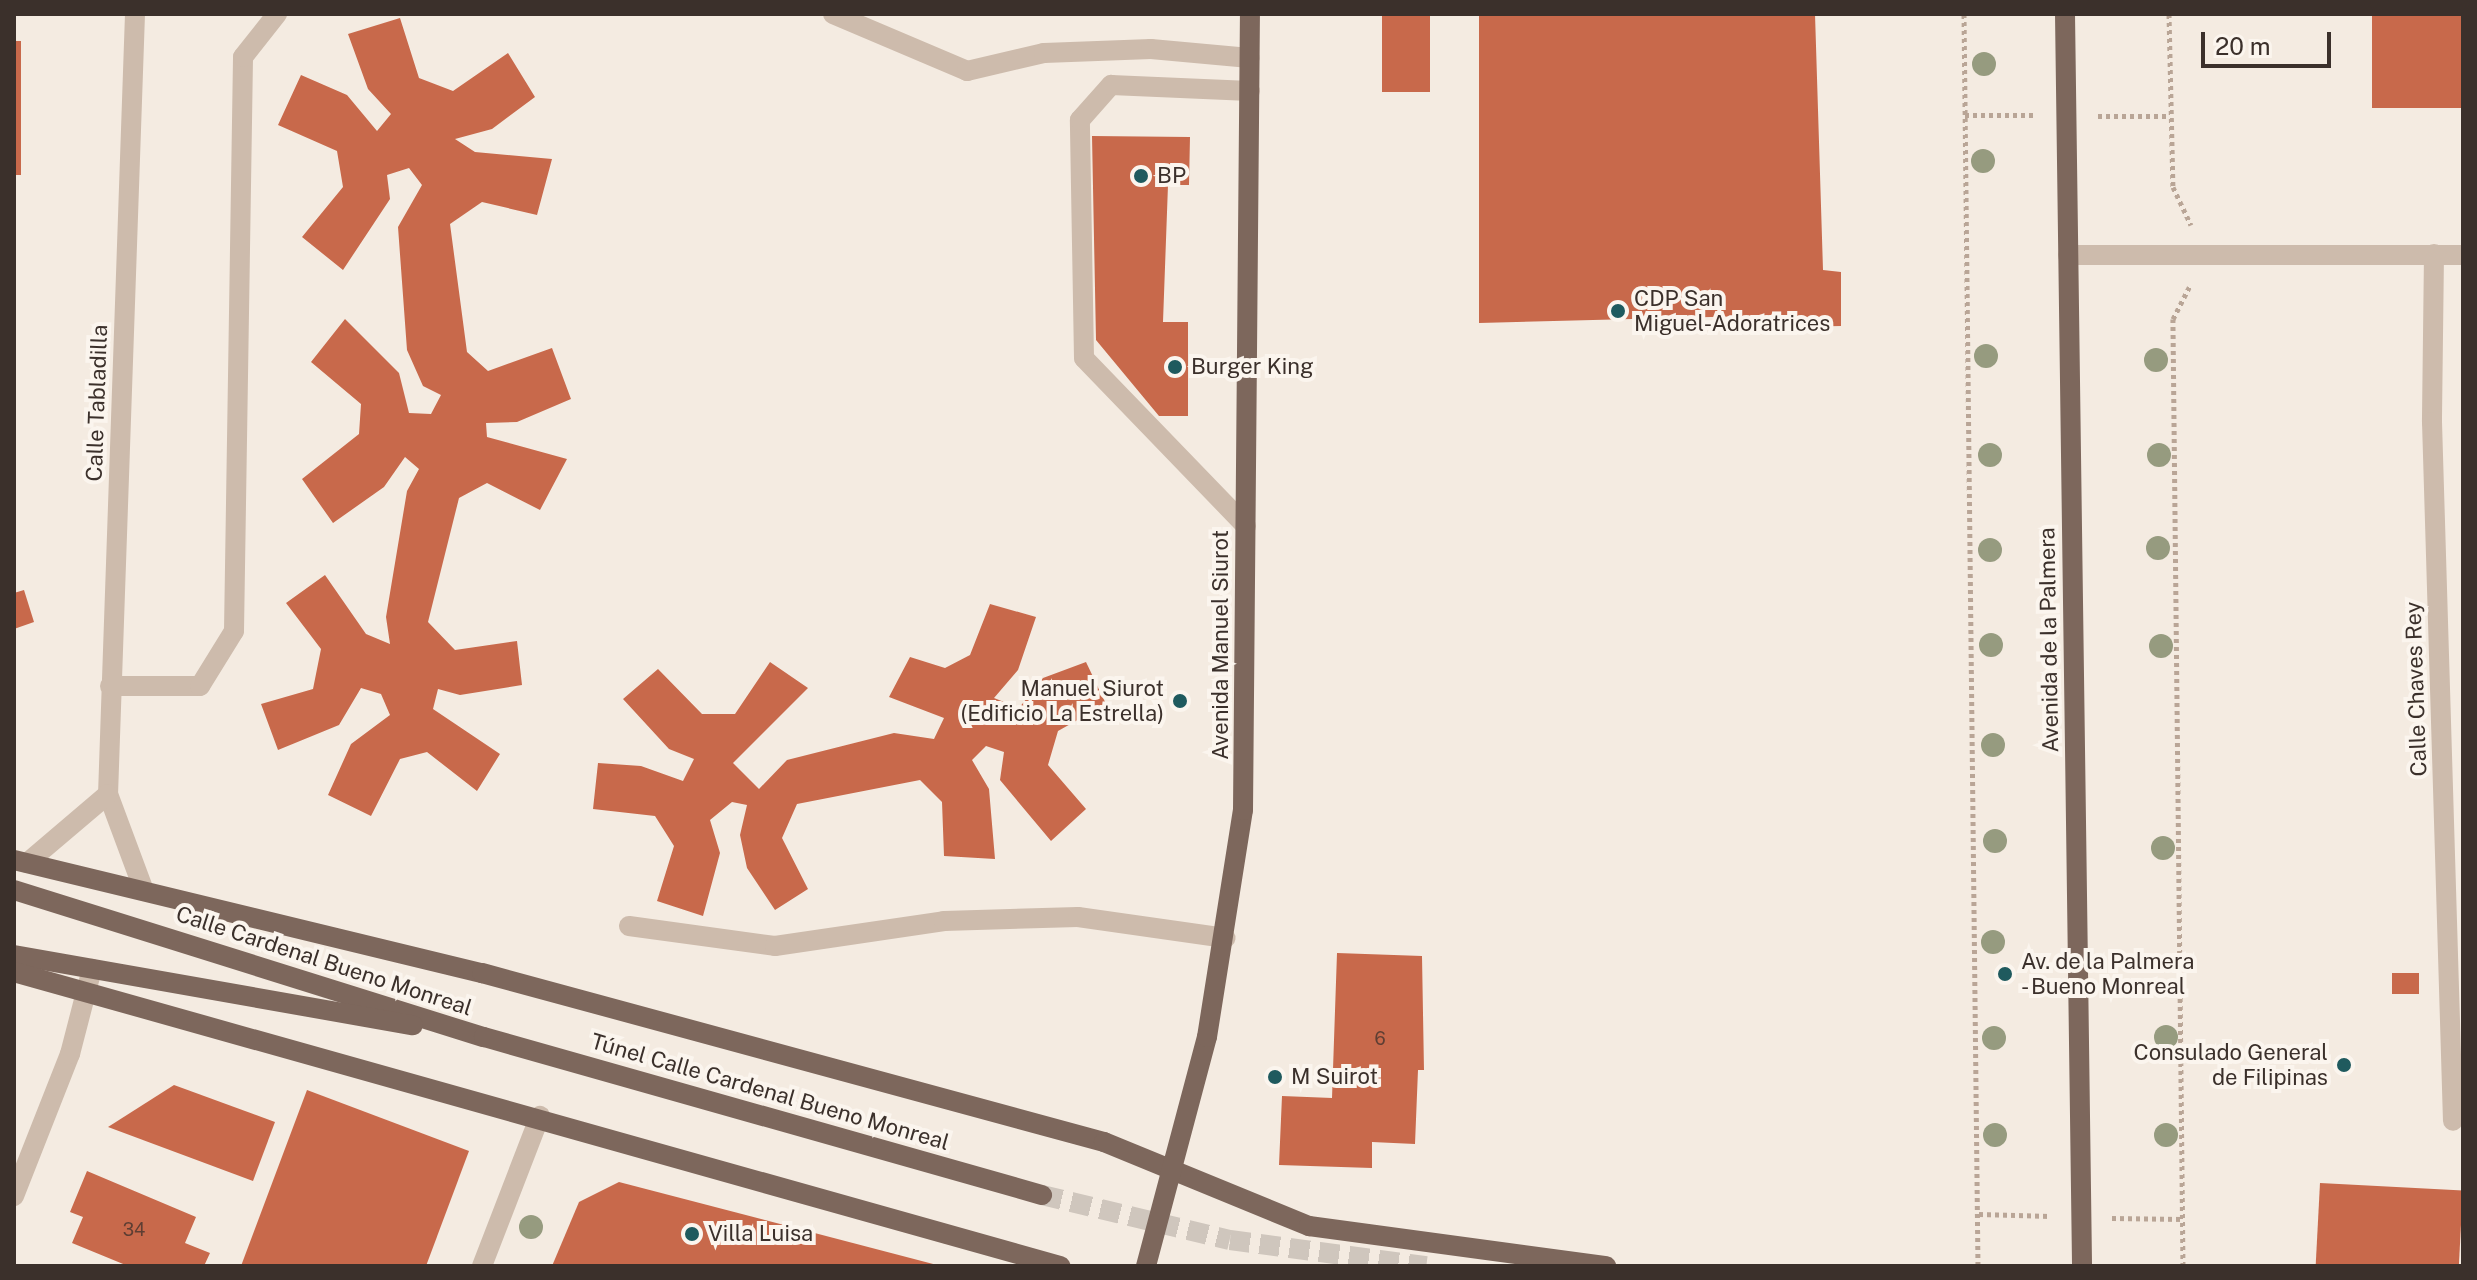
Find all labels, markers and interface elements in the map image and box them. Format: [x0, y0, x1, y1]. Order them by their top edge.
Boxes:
scale bar [2205, 16, 2335, 66]
text: 20 m [2215, 32, 2271, 60]
place label: BP [1157, 163, 1186, 189]
marker: BP [1132, 167, 1150, 185]
place label: CDP San Miguel-Adoratrices [1634, 285, 1830, 336]
marker: CDP San Miguel-Adoratrices [1609, 302, 1627, 320]
street label: Calle Tabladilla [81, 324, 113, 482]
place label: Burger King [1191, 354, 1314, 380]
marker: Burger King [1166, 358, 1184, 376]
street label: Avenida de la Palmera [2034, 527, 2064, 753]
street label: Avenida Manuel Siurot [1208, 530, 1234, 760]
street label: Calle Chaves Rey [2400, 601, 2432, 777]
place label: Manuel Siurot (Edificio La Estrella) [960, 675, 1164, 726]
marker: Manuel Siurot (Edificio La Estrella) [1171, 692, 1189, 710]
street label: Calle Cardenal Bueno Monreal [173, 901, 475, 1021]
place label: Av. de la Palmera - Bueno Monreal [2021, 948, 2195, 1000]
marker: Av. de la Palmera - Bueno Monreal [1996, 965, 2014, 983]
street label: Túnel Calle Cardenal Bueno Monreal [588, 1028, 952, 1156]
house number: 6 [1374, 1028, 1386, 1050]
place label: Consulado General de Filipinas [2133, 1039, 2328, 1090]
marker: Consulado General de Filipinas [2335, 1056, 2353, 1074]
place label: M Suirot [1291, 1064, 1378, 1090]
marker: M Suirot [1266, 1068, 1284, 1086]
house number: 34 [123, 1219, 145, 1241]
place label: Villa Luisa [708, 1221, 813, 1247]
marker: Villa Luisa [683, 1225, 701, 1243]

